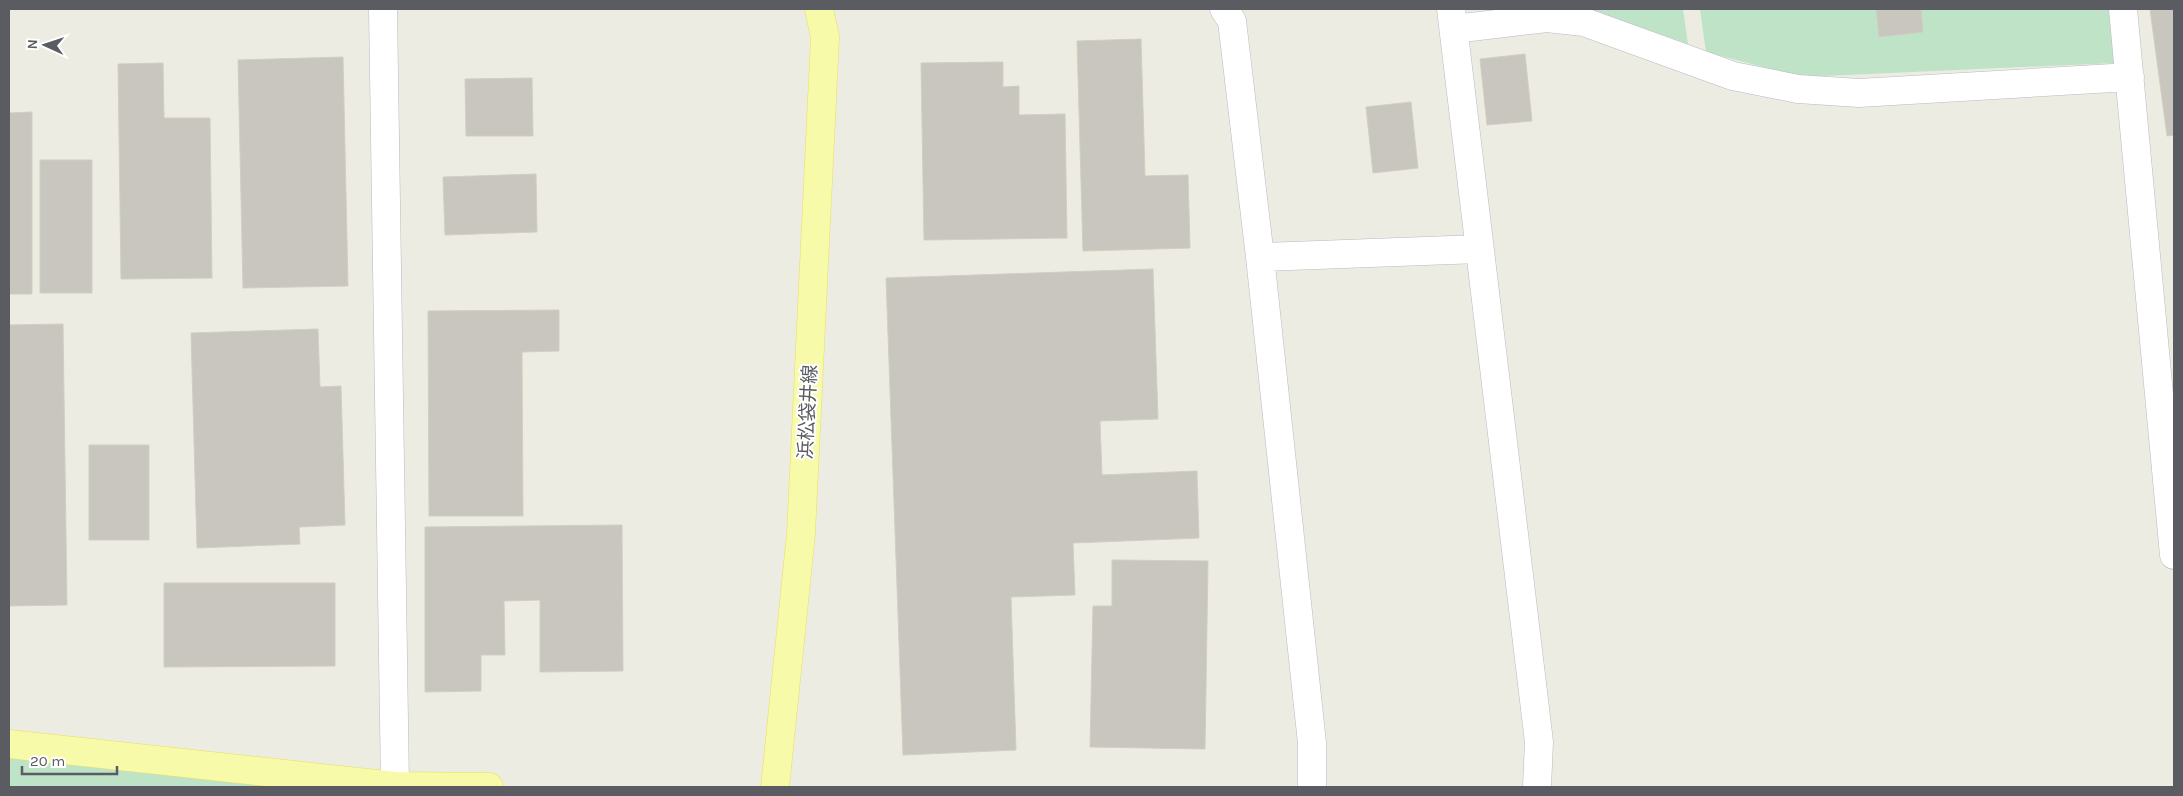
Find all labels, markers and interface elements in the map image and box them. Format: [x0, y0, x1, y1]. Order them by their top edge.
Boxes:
north arrow [20, 20, 70, 70]
text: N [24, 39, 41, 50]
street label: 浜松袋井線 [795, 364, 821, 460]
scale bar [22, 744, 118, 776]
text: 20 m [30, 752, 65, 770]

